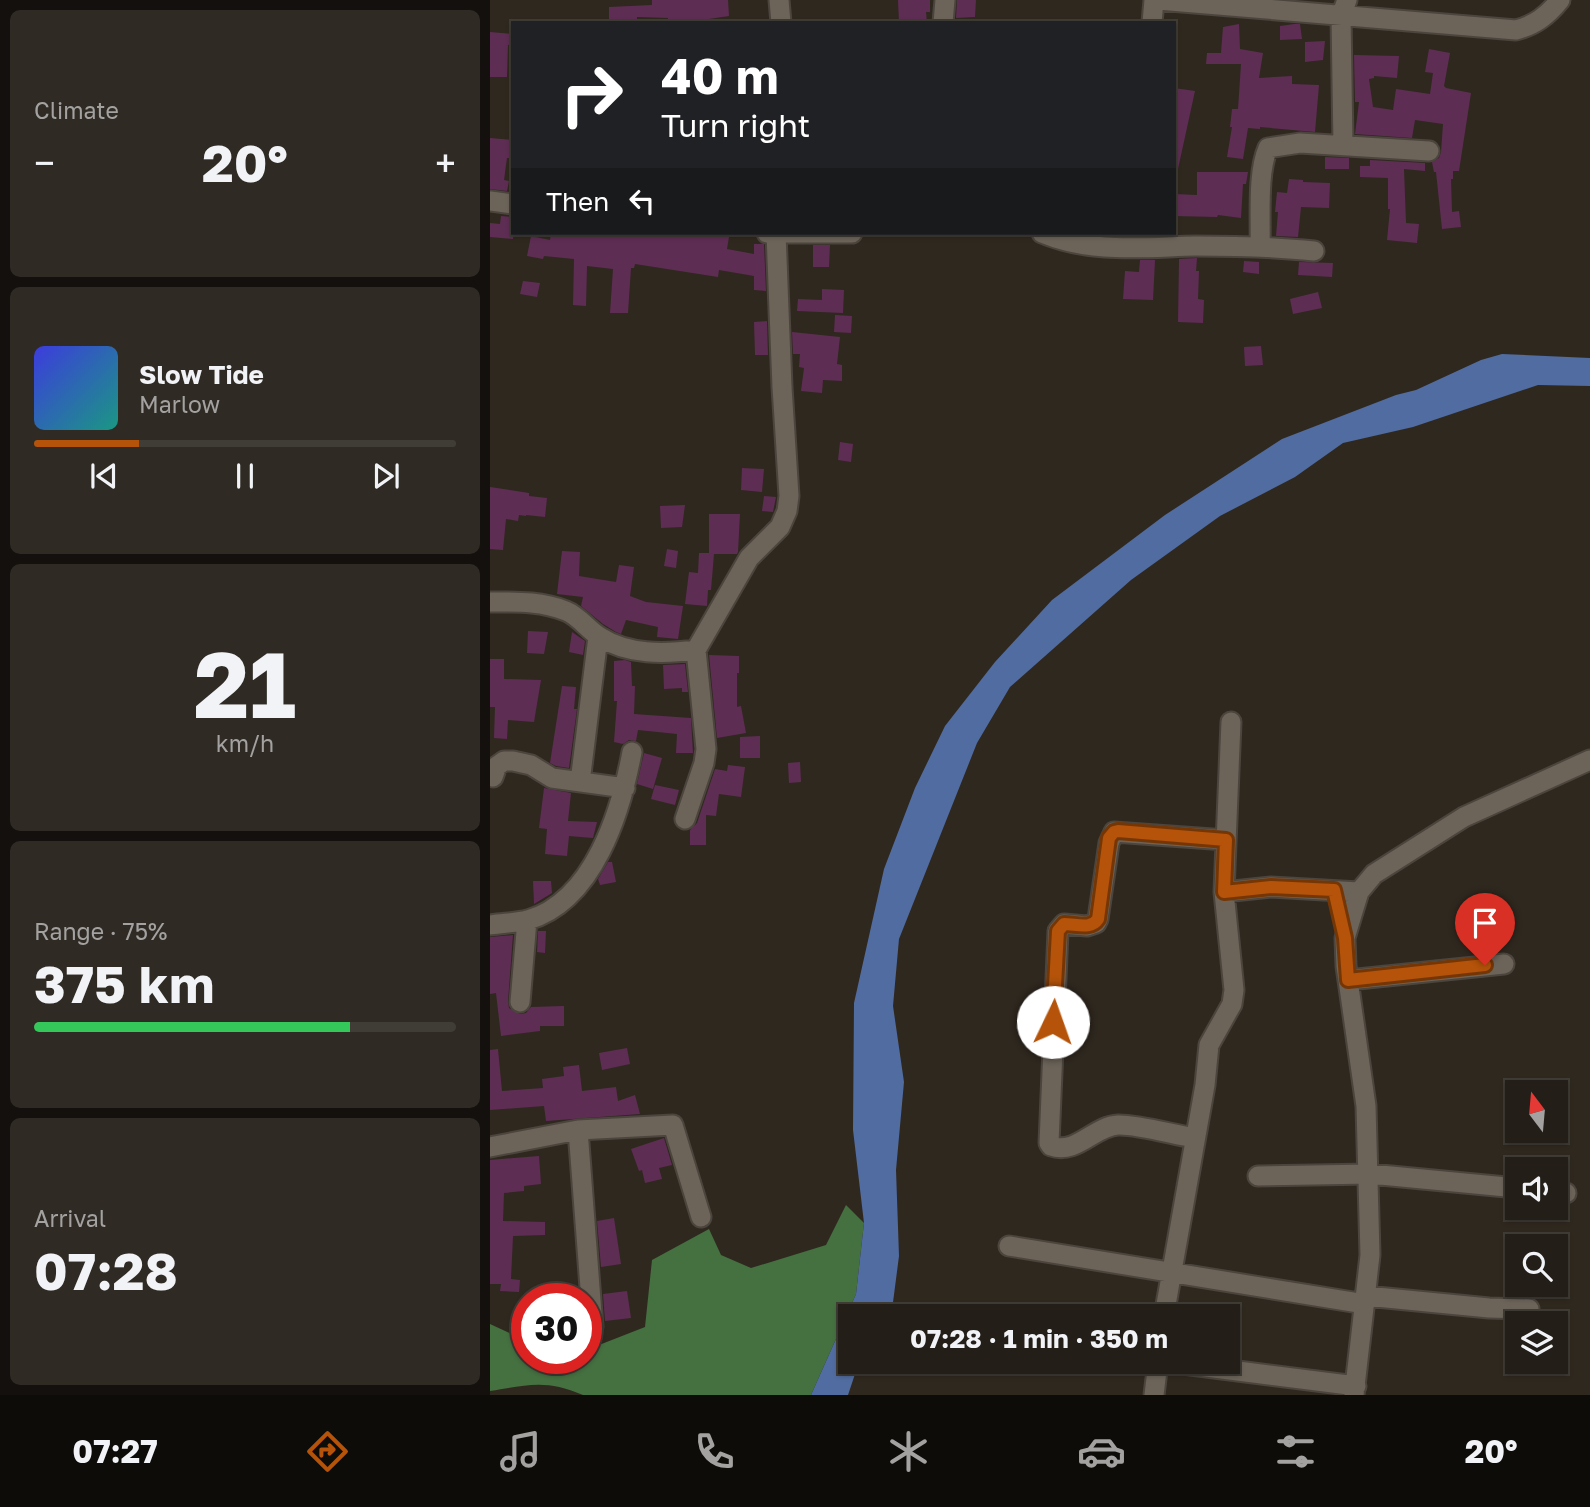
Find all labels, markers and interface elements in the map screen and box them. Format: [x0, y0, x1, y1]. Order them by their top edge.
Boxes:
text: 40 m [661, 46, 779, 105]
icon: right [546, 49, 637, 140]
text: Climate [34, 96, 119, 124]
text: Turn right [661, 106, 810, 144]
text: 20° [202, 131, 288, 193]
text: − [34, 140, 55, 185]
text: + [435, 140, 456, 185]
icon: left [623, 182, 661, 220]
text: Then [546, 186, 609, 217]
text: Slow Tide [139, 359, 264, 390]
text: Marlow [139, 390, 220, 418]
icon: previous [85, 457, 123, 495]
icon: pause [226, 457, 264, 495]
icon: next [367, 457, 405, 495]
text: 21 [194, 629, 296, 738]
text: km/h [216, 729, 274, 757]
pin [1455, 893, 1515, 965]
icon: arrive [1466, 904, 1504, 942]
text: Range · 75% [34, 917, 167, 945]
text: 375 km [34, 952, 214, 1014]
position arrow [1016, 985, 1090, 1059]
north arrow [1505, 1080, 1568, 1143]
map controls [1505, 1080, 1568, 1374]
button: sound [1505, 1157, 1568, 1220]
text: Arrival [34, 1204, 106, 1232]
button: search [1505, 1234, 1568, 1297]
text: 07:28 [34, 1239, 178, 1301]
speed limit sign: 30 [511, 1283, 602, 1374]
button: layers [1505, 1311, 1568, 1374]
text: 07:28 · 1 min · 350 m [910, 1323, 1168, 1354]
icon: directions [303, 1427, 352, 1476]
icon: music [496, 1427, 545, 1476]
icon: phone [690, 1427, 739, 1476]
icon: climate [884, 1427, 933, 1476]
icon: car [1077, 1427, 1126, 1476]
icon: filters [1271, 1427, 1320, 1476]
text: 07:27 [72, 1432, 158, 1470]
text: 20° [1465, 1432, 1518, 1470]

